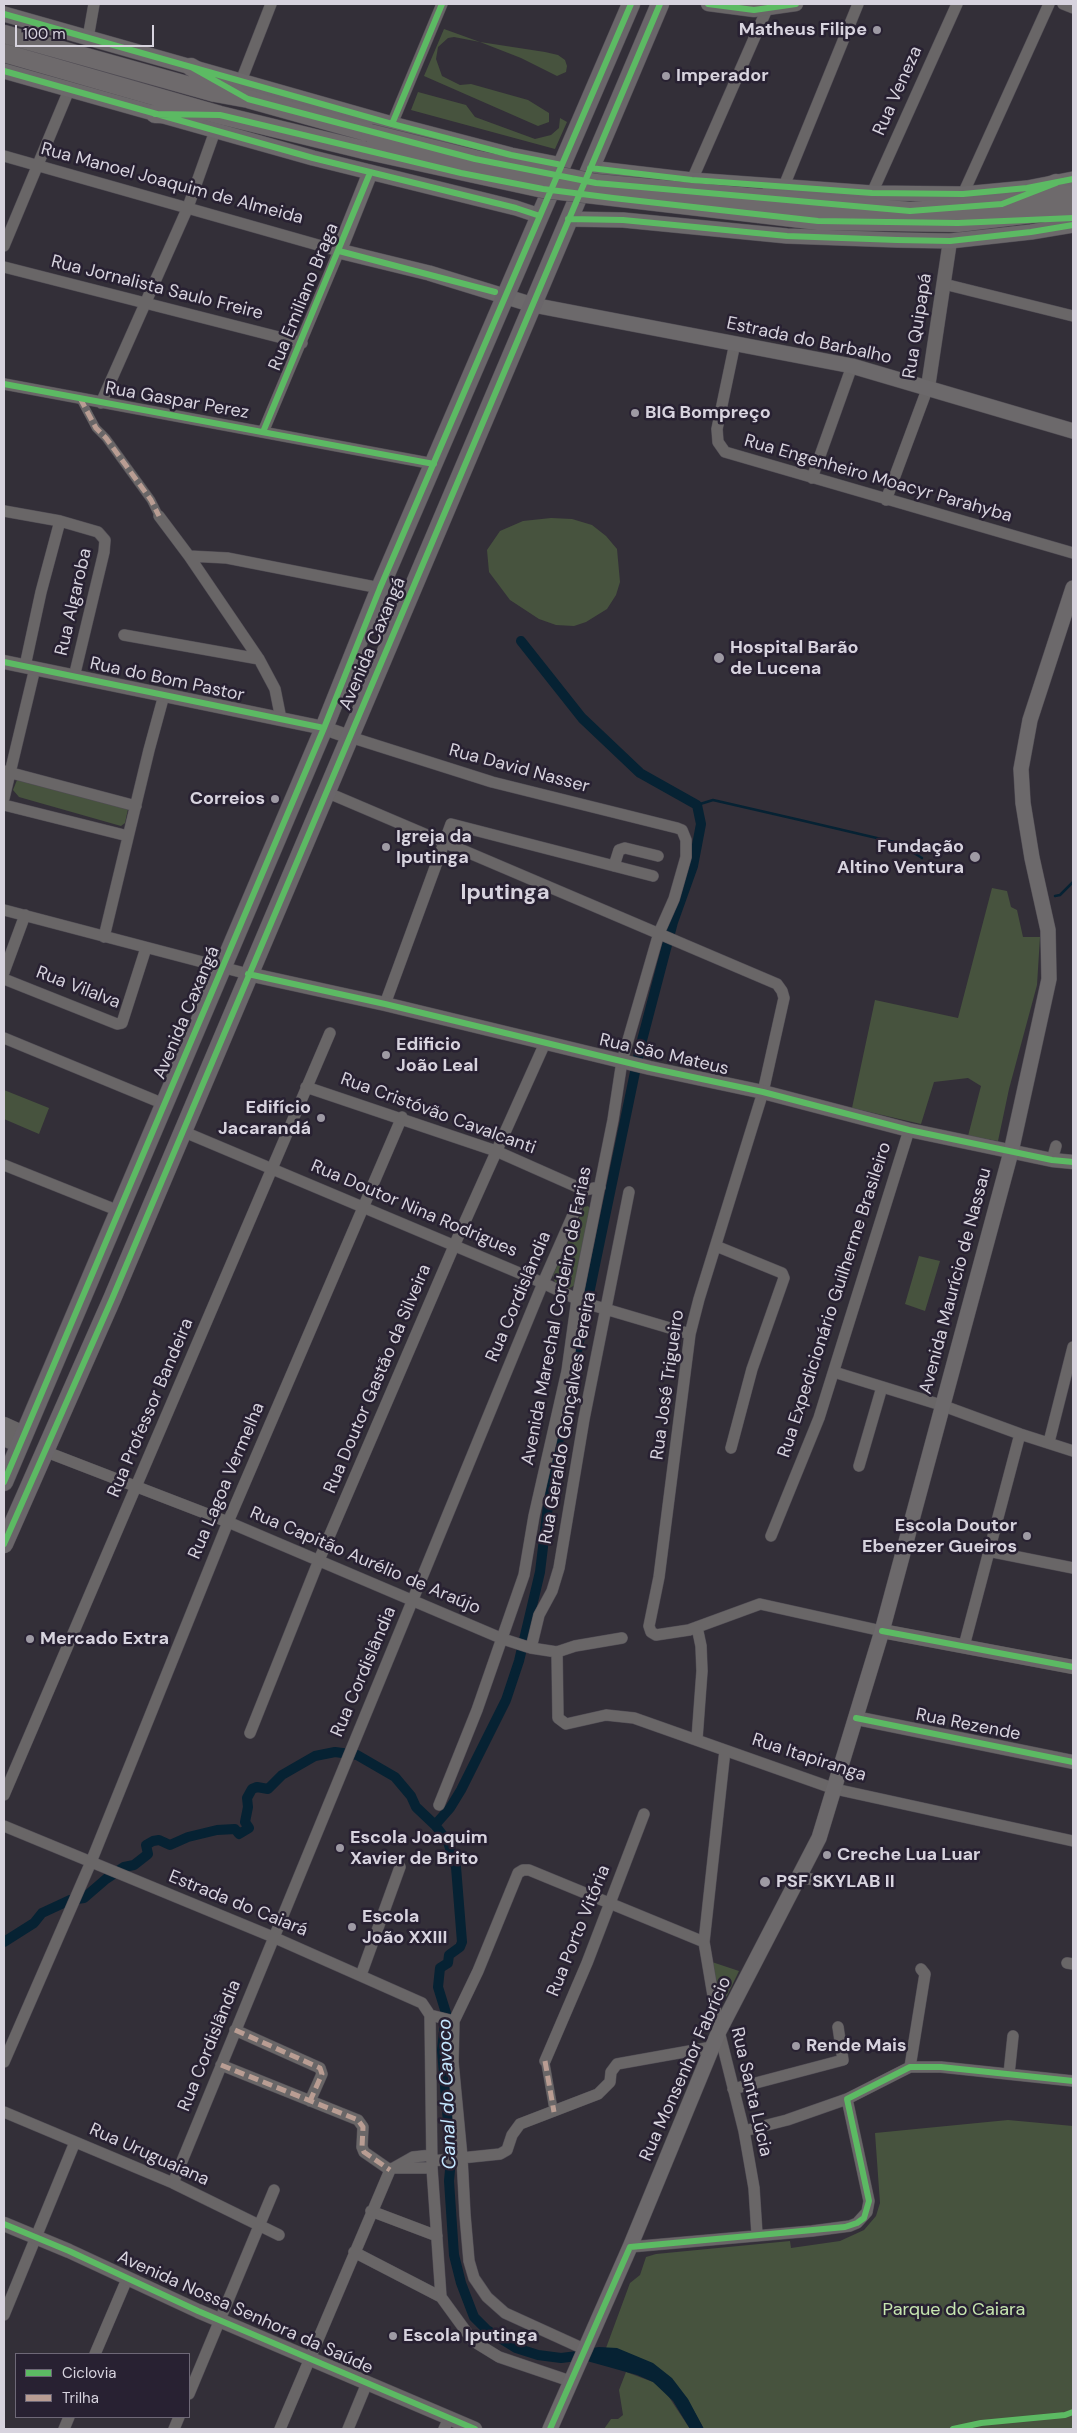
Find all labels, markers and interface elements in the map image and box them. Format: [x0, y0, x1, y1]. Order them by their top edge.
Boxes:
scale bar [18, 15, 156, 47]
place label: Matheus Filipe [739, 19, 867, 41]
text: 100 m [23, 24, 66, 44]
marker: Matheus Filipe [871, 24, 883, 36]
street label: Rua Veneza [869, 43, 927, 139]
place label: Imperador [676, 65, 769, 87]
marker: Imperador [660, 70, 672, 82]
street label: Rua Manoel Joaquim de Almeida [38, 139, 306, 229]
street label: Rua Emiliano Braga [265, 220, 343, 374]
street label: Rua Jornalista Saulo Freire [49, 251, 265, 325]
street label: Rua Quipapá [899, 272, 937, 380]
street label: Estrada do Barbalho [724, 313, 894, 369]
street label: Rua Gaspar Perez [103, 378, 251, 424]
place label: BIG Bompreço [645, 402, 771, 424]
marker: BIG Bompreço [629, 407, 641, 419]
street label: Rua Engenheiro Moacyr Parahyba [742, 430, 1014, 528]
street label: Rua Algaroba [51, 546, 97, 658]
street label: Avenida Caxangá [335, 574, 411, 714]
place label: Hospital Barão de Lucena [730, 637, 858, 680]
marker: Hospital Barão de Lucena [712, 651, 726, 665]
street label: Rua do Bom Pastor [88, 653, 246, 707]
street label: Rua David Nasser [446, 740, 592, 798]
place label: Correios [190, 788, 265, 810]
marker: Correios [269, 793, 281, 805]
place label: Igreja da Iputinga [396, 826, 472, 869]
place label: Fundação Altino Ventura [837, 836, 964, 879]
marker: Igreja da Iputinga [380, 841, 392, 853]
marker: Fundação Altino Ventura [968, 850, 982, 864]
district label: Iputinga [460, 880, 550, 906]
street label: Avenida Caxangá [149, 943, 225, 1083]
street label: Rua Vilalva [33, 962, 123, 1014]
street label: Rua São Mateus [597, 1030, 731, 1080]
place label: Edificio João Leal [396, 1034, 478, 1076]
marker: Edificio João Leal [380, 1049, 392, 1061]
street label: Rua Cristóvão Cavalcanti [337, 1069, 539, 1159]
place label: Edifício Jacarandá [218, 1097, 311, 1140]
marker: Edifício Jacarandá [315, 1112, 327, 1124]
street label: Rua Expedicionário Guilherme Brasileiro [774, 1140, 896, 1460]
street label: Rua Doutor Nina Rodrigues [307, 1156, 521, 1262]
street label: Avenida Marechal Cordeiro de Farias [517, 1165, 597, 1467]
street label: Avenida Maurício de Nassau [915, 1165, 997, 1397]
street label: Rua Cordislândia [482, 1229, 556, 1365]
street label: Rua Doutor Gastão da Silveira [320, 1261, 436, 1497]
street label: Rua Geraldo Gonçalves Pereira [535, 1290, 601, 1546]
street label: Rua José Trigueiro [647, 1309, 689, 1461]
street label: Rua Professor Bandeira [103, 1315, 199, 1501]
street label: Rua Lagoa Vermelha [184, 1399, 270, 1563]
street label: Rua Capitão Aurélio de Araújo [246, 1502, 484, 1620]
place label: Escola Doutor Ebenezer Gueiros [862, 1515, 1017, 1558]
marker: Escola Doutor Ebenezer Gueiros [1021, 1530, 1033, 1542]
street label: Rua Cordislândia [327, 1604, 401, 1740]
place label: Mercado Extra [40, 1628, 169, 1650]
marker: Mercado Extra [24, 1633, 36, 1645]
street label: Rua Rezende [914, 1704, 1022, 1746]
street label: Rua Itapiranga [749, 1729, 869, 1787]
place label: Escola Joaquim Xavier de Brito [350, 1827, 488, 1870]
marker: Escola Joaquim Xavier de Brito [334, 1842, 346, 1854]
place label: Creche Lua Luar [837, 1844, 980, 1866]
marker: Creche Lua Luar [821, 1849, 833, 1861]
street label: Rua Porto Vitória [543, 1862, 615, 2000]
street label: Estrada do Caiará [165, 1866, 311, 1942]
place label: PSF SKYLAB II [776, 1871, 895, 1893]
marker: PSF SKYLAB II [758, 1875, 772, 1889]
place label: Escola João XXIII [362, 1906, 447, 1948]
marker: Escola João XXIII [346, 1921, 358, 1933]
street label: Rua Monsenhor Fabrício [635, 1973, 737, 2165]
street label: Rua Cordislândia [174, 1977, 246, 2115]
water label: Canal do Cavoco [434, 2018, 462, 2170]
street label: Rua Santa Lúcia [726, 2025, 776, 2159]
place label: Rende Mais [806, 2035, 907, 2057]
marker: Rende Mais [790, 2040, 802, 2052]
street label: Rua Uruguaiana [86, 2119, 212, 2191]
street label: Avenida Nossa Senhora da Saúde [114, 2247, 376, 2379]
park label: Parque do Caiara [883, 2299, 1025, 2321]
place label: Escola Iputinga [403, 2325, 537, 2347]
marker: Escola Iputinga [387, 2330, 399, 2342]
legend [15, 2353, 190, 2418]
text: Ciclovia [62, 2363, 116, 2383]
text: Trilha [62, 2388, 99, 2408]

